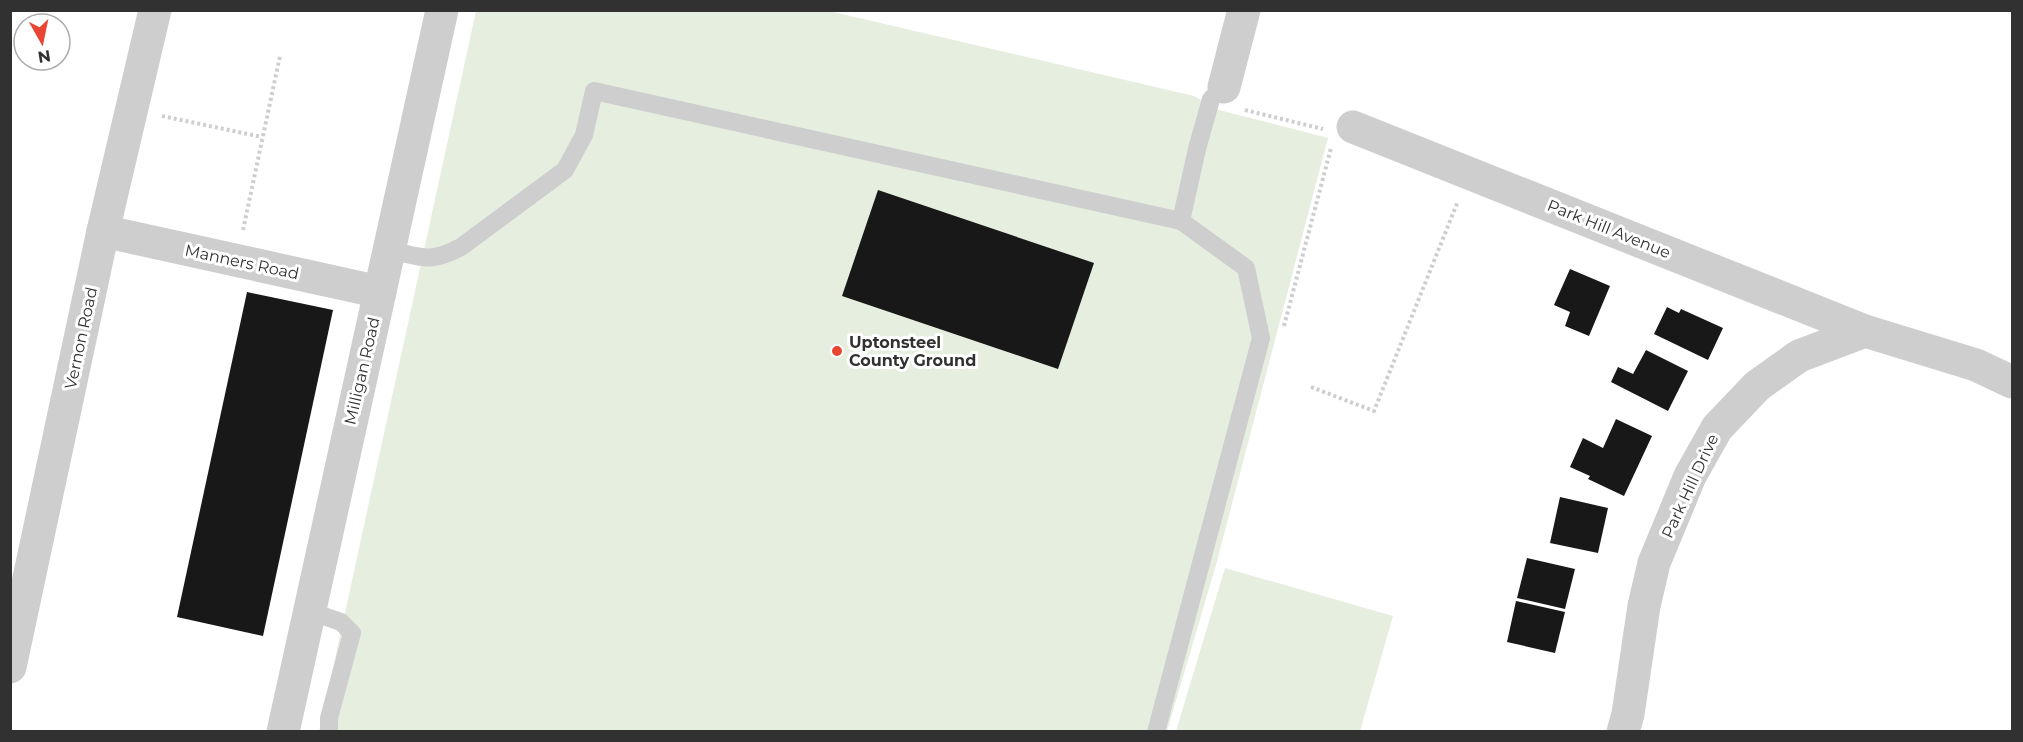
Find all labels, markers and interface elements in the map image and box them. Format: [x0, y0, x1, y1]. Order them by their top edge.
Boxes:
north arrow [12, 12, 72, 72]
text: N [36, 46, 52, 67]
street label: Park Hill Avenue [1545, 196, 1673, 262]
street label: Manners Road [183, 241, 301, 283]
street label: Vernon Road [61, 285, 101, 391]
street label: Milligan Road [340, 315, 384, 427]
place label: Uptonsteel County Ground [849, 333, 976, 370]
marker: Uptonsteel County Ground [830, 344, 844, 358]
street label: Park Hill Drive [1658, 431, 1722, 541]

